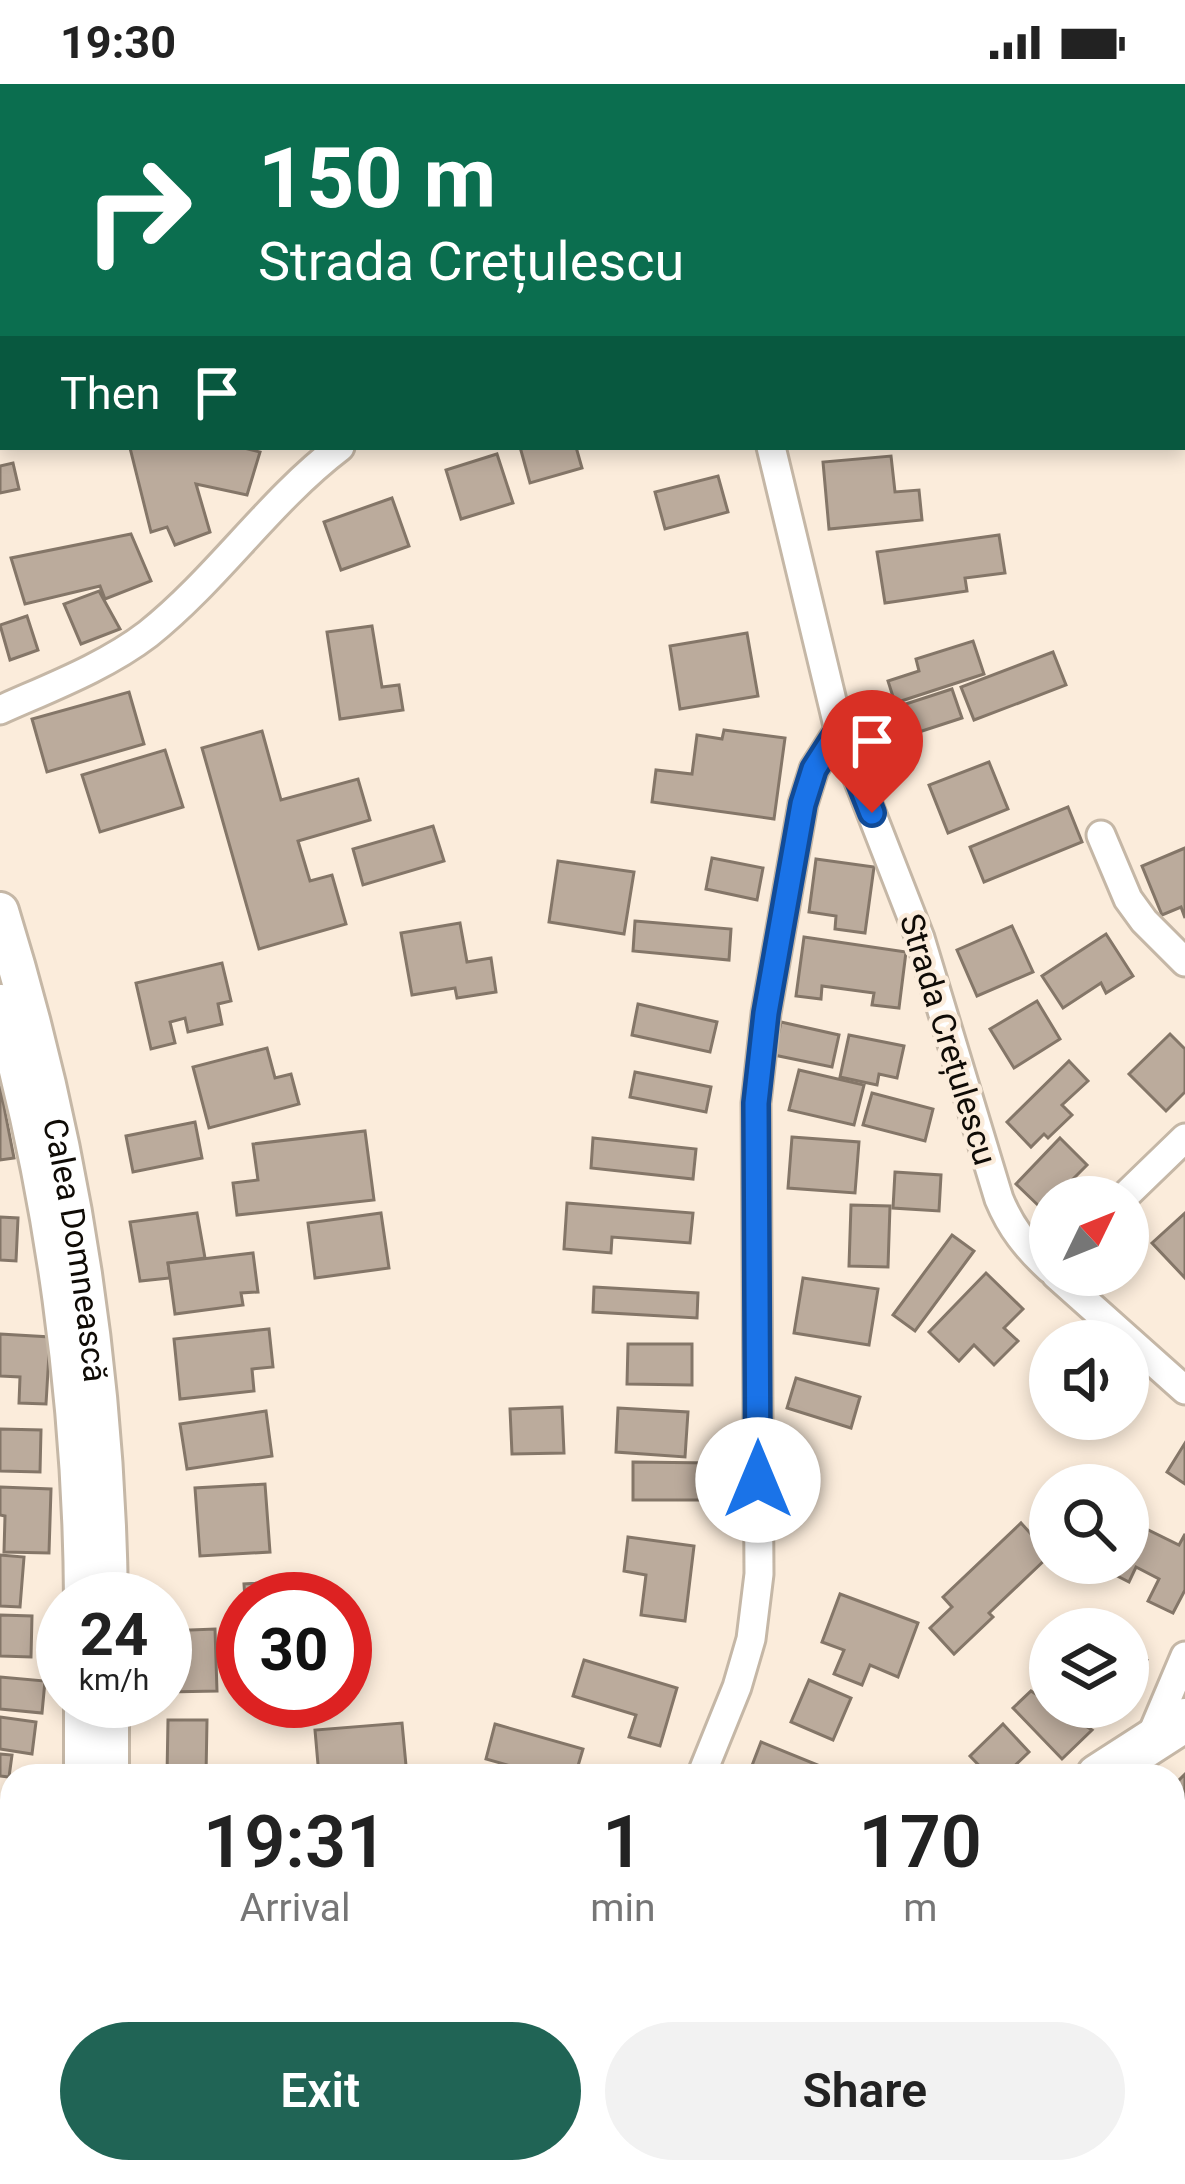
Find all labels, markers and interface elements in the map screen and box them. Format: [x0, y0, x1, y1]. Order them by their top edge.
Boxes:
text: 19:30 [60, 16, 176, 69]
text: 150 m [258, 129, 496, 228]
icon: right [60, 132, 216, 288]
text: Strada Crețulescu [258, 230, 684, 293]
icon: arrive [184, 360, 250, 426]
text: Then [60, 367, 160, 420]
pin [821, 690, 923, 813]
icon: arrive [839, 708, 905, 774]
street label: Strada Crețulescu [891, 909, 1005, 1170]
street label: Calea Domnească [35, 1115, 115, 1384]
north arrow [1029, 1176, 1149, 1296]
map controls [1029, 1176, 1149, 1728]
button: sound [1029, 1320, 1149, 1440]
position arrow [695, 1417, 821, 1543]
button: search [1029, 1464, 1149, 1584]
speed limit sign: 30 [216, 1572, 372, 1728]
text: 24 [80, 1599, 148, 1670]
button: layers [1029, 1608, 1149, 1728]
text: km/h [79, 1662, 149, 1697]
text: 19:31 [203, 1800, 387, 1885]
text: 1 [602, 1800, 643, 1885]
text: 170 [859, 1800, 982, 1885]
text: Arrival [240, 1885, 350, 1931]
text: min [590, 1885, 655, 1931]
text: m [903, 1885, 937, 1931]
button: Exit [60, 2022, 581, 2160]
button: Share [605, 2022, 1125, 2160]

